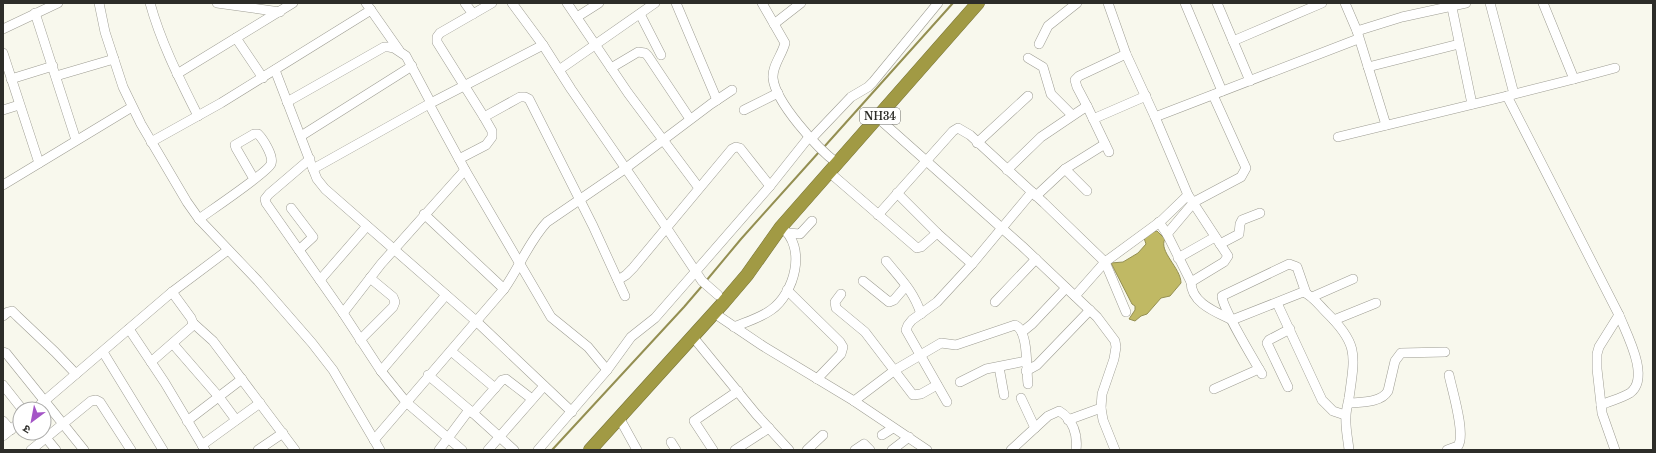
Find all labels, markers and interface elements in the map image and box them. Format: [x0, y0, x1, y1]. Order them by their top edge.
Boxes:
road number: NH34 [860, 108, 900, 124]
north arrow [12, 401, 52, 441]
text: उ [20, 422, 33, 437]

